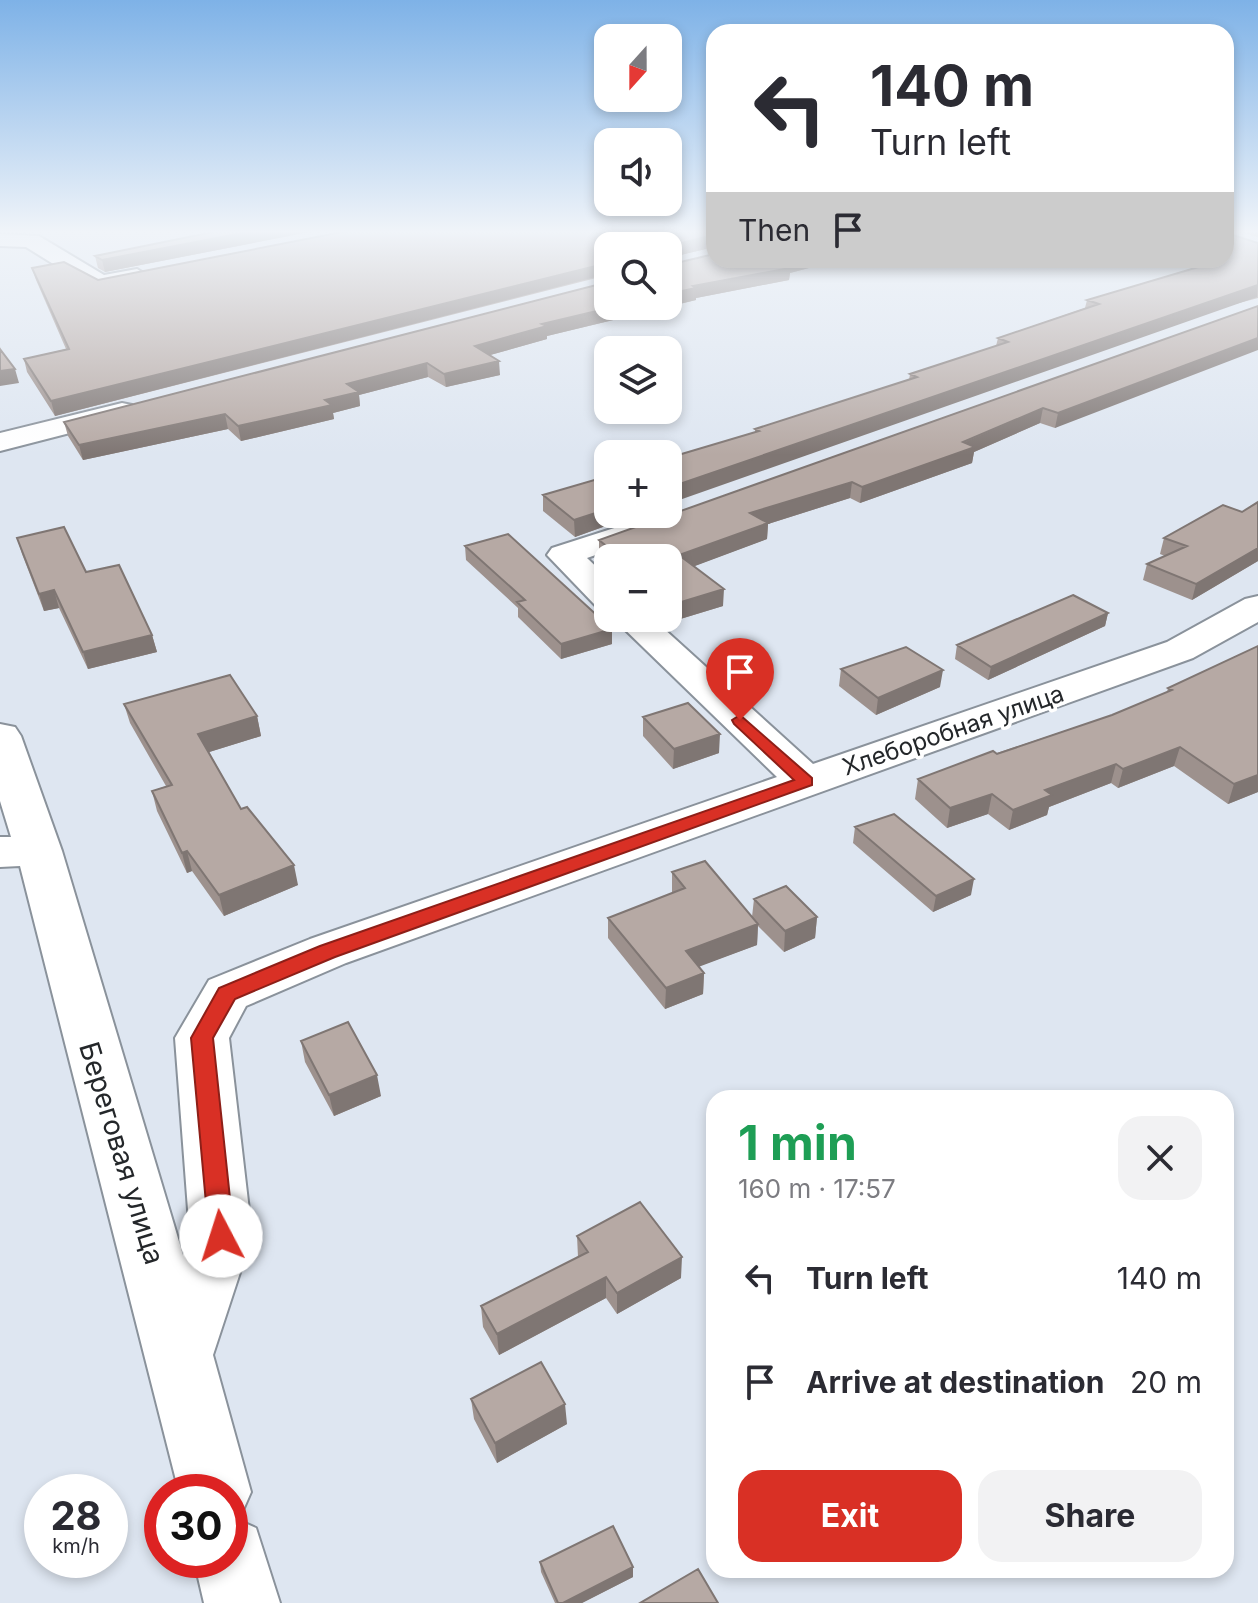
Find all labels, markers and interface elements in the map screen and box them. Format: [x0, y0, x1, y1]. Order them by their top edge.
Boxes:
north arrow [594, 24, 682, 112]
map controls [594, 24, 682, 632]
text: 140 m [870, 52, 1034, 120]
icon: left [738, 56, 842, 160]
text: Turn left [870, 120, 1011, 164]
button: sound [594, 128, 682, 216]
icon: arrive [826, 208, 870, 252]
text: Then [738, 212, 810, 248]
button: search [594, 232, 682, 320]
button: layers [594, 336, 682, 424]
button: + [594, 440, 682, 528]
button: − [594, 544, 682, 632]
pin [706, 638, 774, 720]
icon: arrive [718, 650, 762, 694]
street label: Хлеборобная улица [839, 679, 1067, 781]
street label: Береговая улица [72, 1038, 172, 1268]
text: 1 min [738, 1113, 857, 1172]
button: close [1118, 1116, 1202, 1200]
text: 160 m · 17:57 [738, 1173, 896, 1204]
position arrow [179, 1194, 263, 1278]
icon: left [738, 1256, 782, 1300]
text: Turn left [806, 1260, 928, 1296]
text: 140 m [1117, 1260, 1202, 1296]
icon: arrive [738, 1360, 782, 1404]
text: Arrive at destination [806, 1364, 1104, 1400]
text: 20 m [1130, 1364, 1202, 1400]
button: Exit [738, 1470, 962, 1562]
button: Share [978, 1470, 1202, 1562]
speed limit sign: 30 [144, 1474, 248, 1578]
text: 28 [50, 1491, 102, 1540]
text: km/h [52, 1534, 100, 1558]

